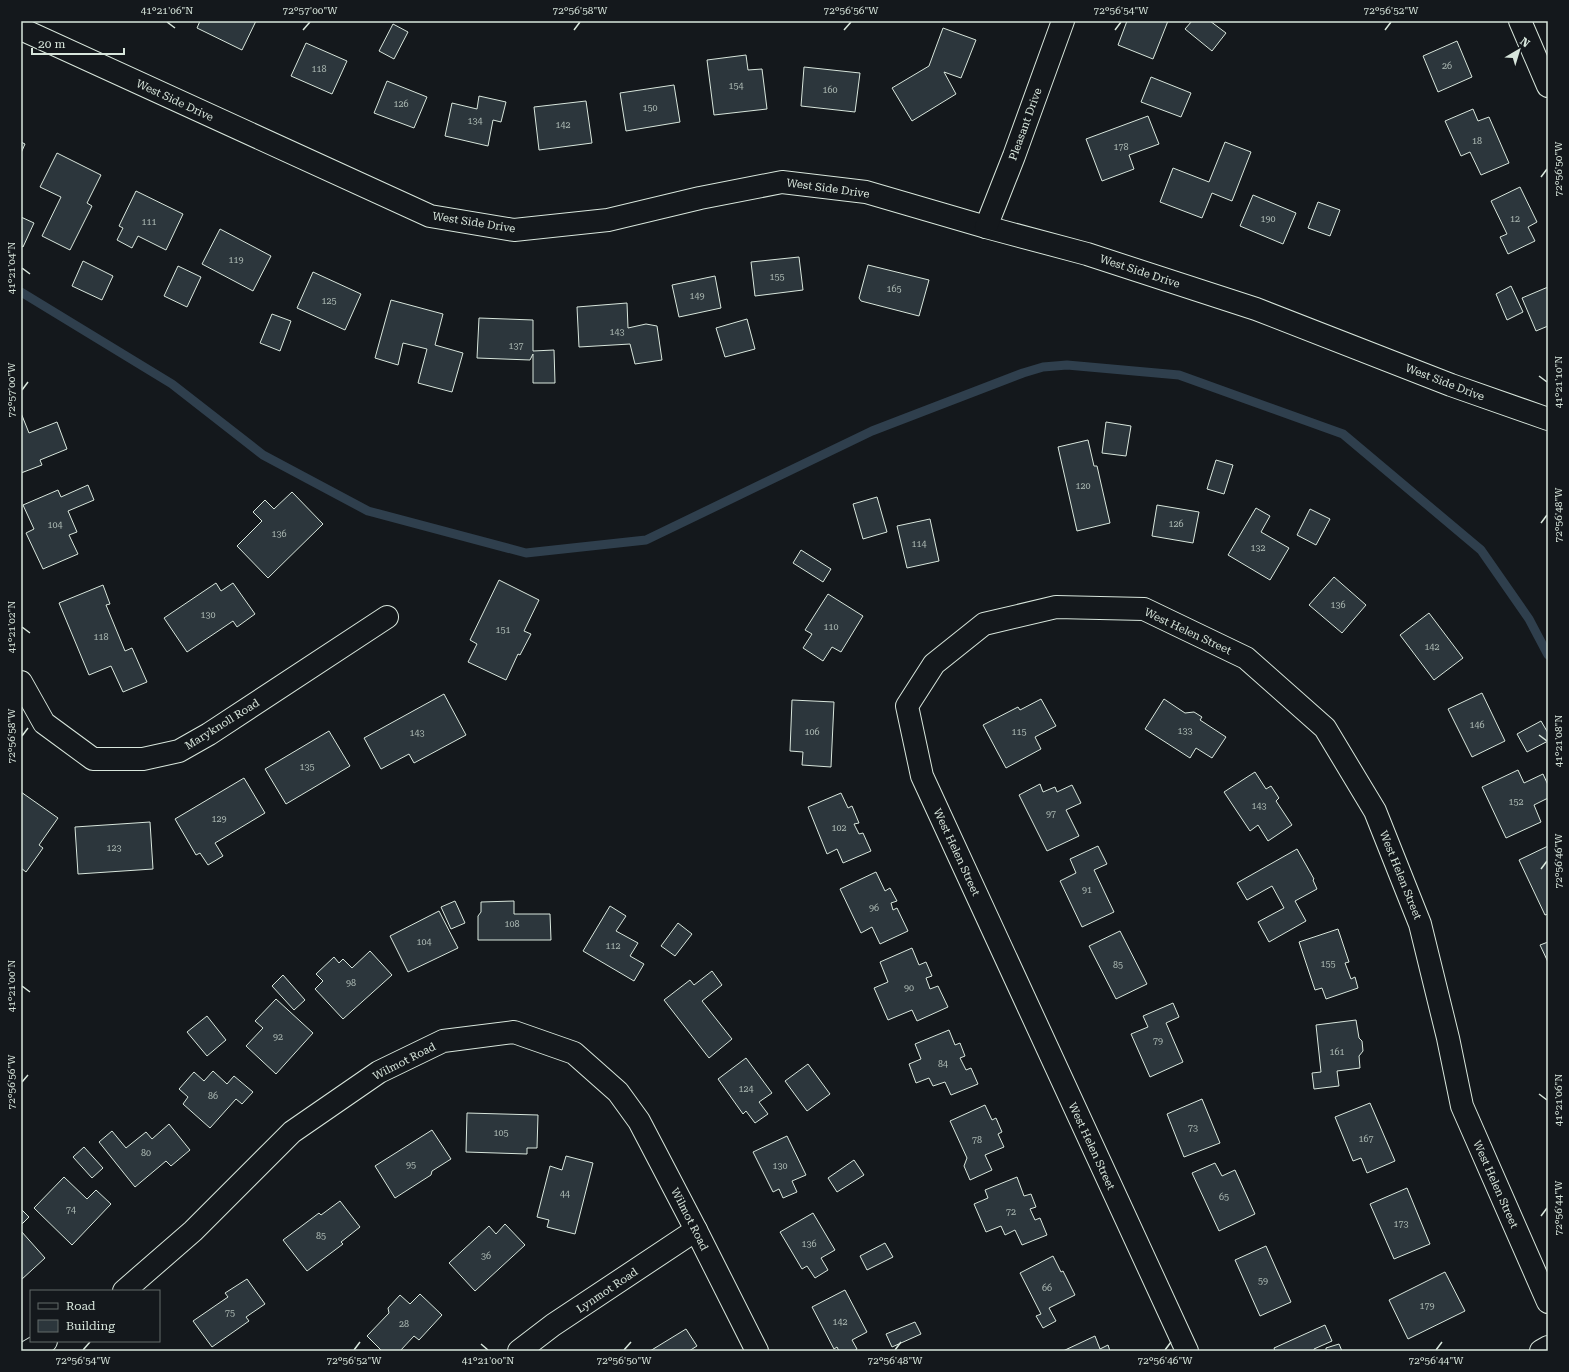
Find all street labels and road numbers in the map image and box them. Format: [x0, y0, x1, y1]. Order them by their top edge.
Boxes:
street label: West Side Drive [134, 77, 216, 124]
street label: Pleasant Drive [1006, 86, 1045, 162]
street label: West Side Drive [786, 176, 870, 201]
street label: West Side Drive [432, 210, 516, 235]
street label: West Side Drive [1098, 252, 1182, 291]
street label: West Side Drive [1403, 361, 1486, 404]
street label: West Helen Street [1142, 606, 1233, 657]
street label: Maryknoll Road [183, 696, 262, 752]
street label: West Helen Street [931, 807, 982, 898]
street label: West Helen Street [1377, 829, 1424, 922]
street label: Wilmot Road [371, 1040, 438, 1083]
street label: West Helen Street [1066, 1101, 1117, 1192]
street label: West Helen Street [1470, 1138, 1521, 1230]
street label: Wilmot Road [668, 1186, 711, 1253]
street label: Lynmot Road [574, 1265, 640, 1316]

